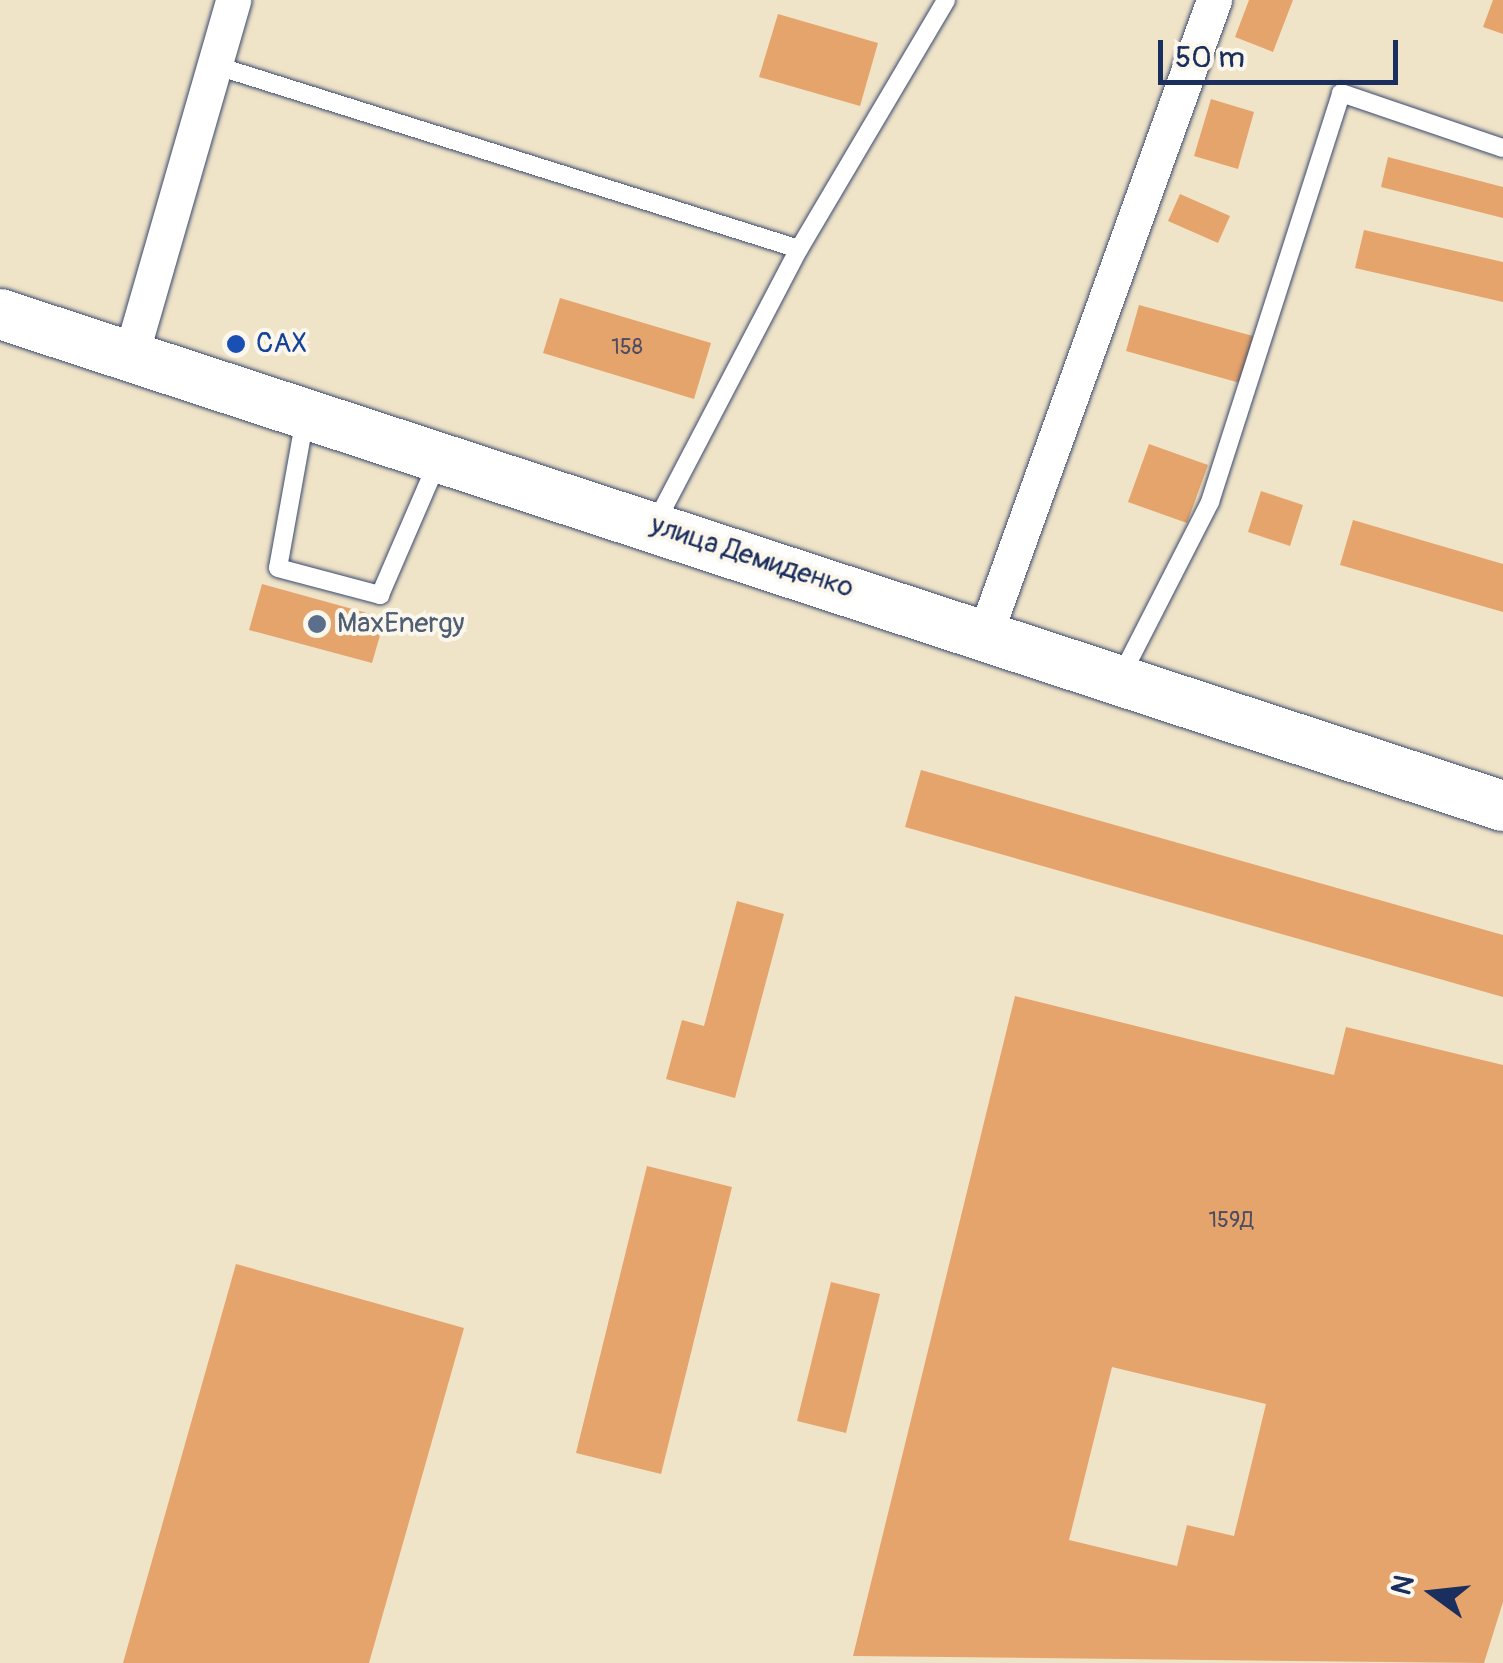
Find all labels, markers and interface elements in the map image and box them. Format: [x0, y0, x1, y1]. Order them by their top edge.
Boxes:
scale bar [1163, 20, 1403, 82]
text: 50 m [1175, 39, 1245, 76]
place label: САХ [256, 327, 306, 361]
marker: САХ [225, 333, 247, 355]
house number: 158 [611, 335, 643, 361]
street label: улица Демиденко [646, 508, 858, 606]
place label: MaxEnergy [337, 607, 464, 641]
marker: MaxEnergy [306, 613, 328, 635]
house number: 159Д [1208, 1208, 1254, 1234]
north arrow [1383, 1543, 1483, 1643]
text: N [1384, 1571, 1423, 1599]

